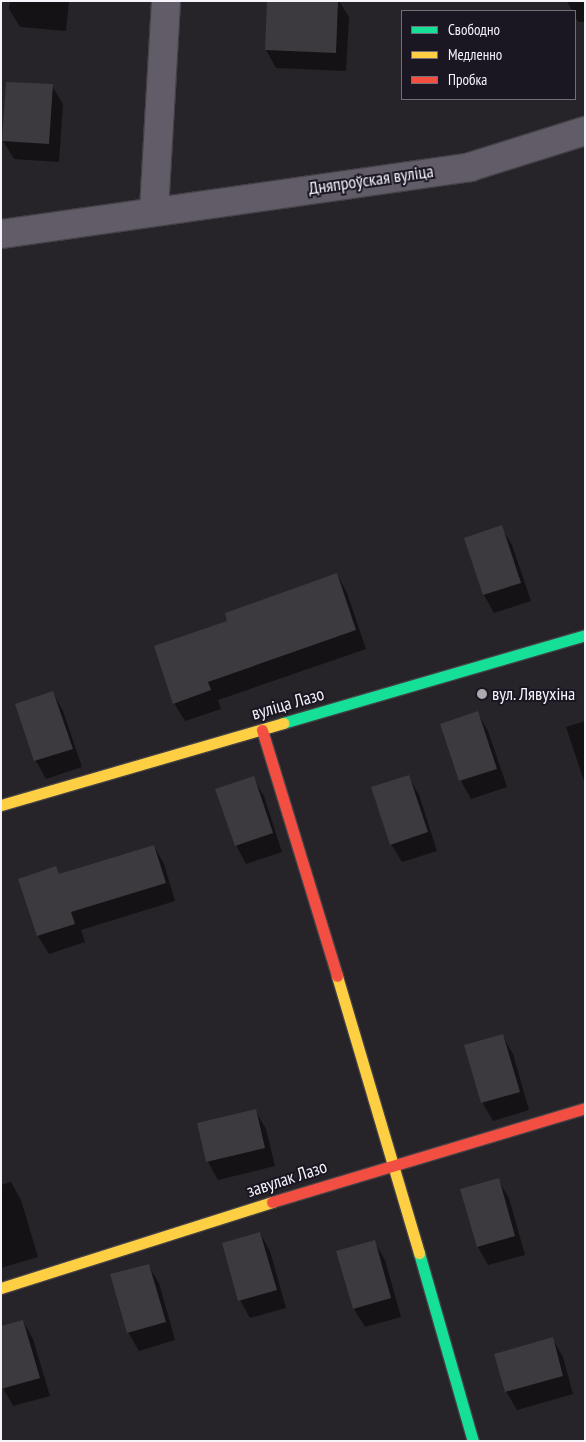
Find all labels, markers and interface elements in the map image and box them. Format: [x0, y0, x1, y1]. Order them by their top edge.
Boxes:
legend [401, 10, 576, 100]
text: Свободно [448, 20, 500, 39]
text: Медленно [448, 45, 502, 64]
text: Пробка [448, 70, 487, 89]
street label: Дняпроўская вуліца [307, 161, 435, 199]
street label: вуліца Лазо [249, 683, 327, 725]
place label: вул. Лявухіна [492, 683, 576, 705]
marker: вул. Лявухіна [476, 688, 488, 700]
street label: завулак Лазо [244, 1156, 330, 1202]

